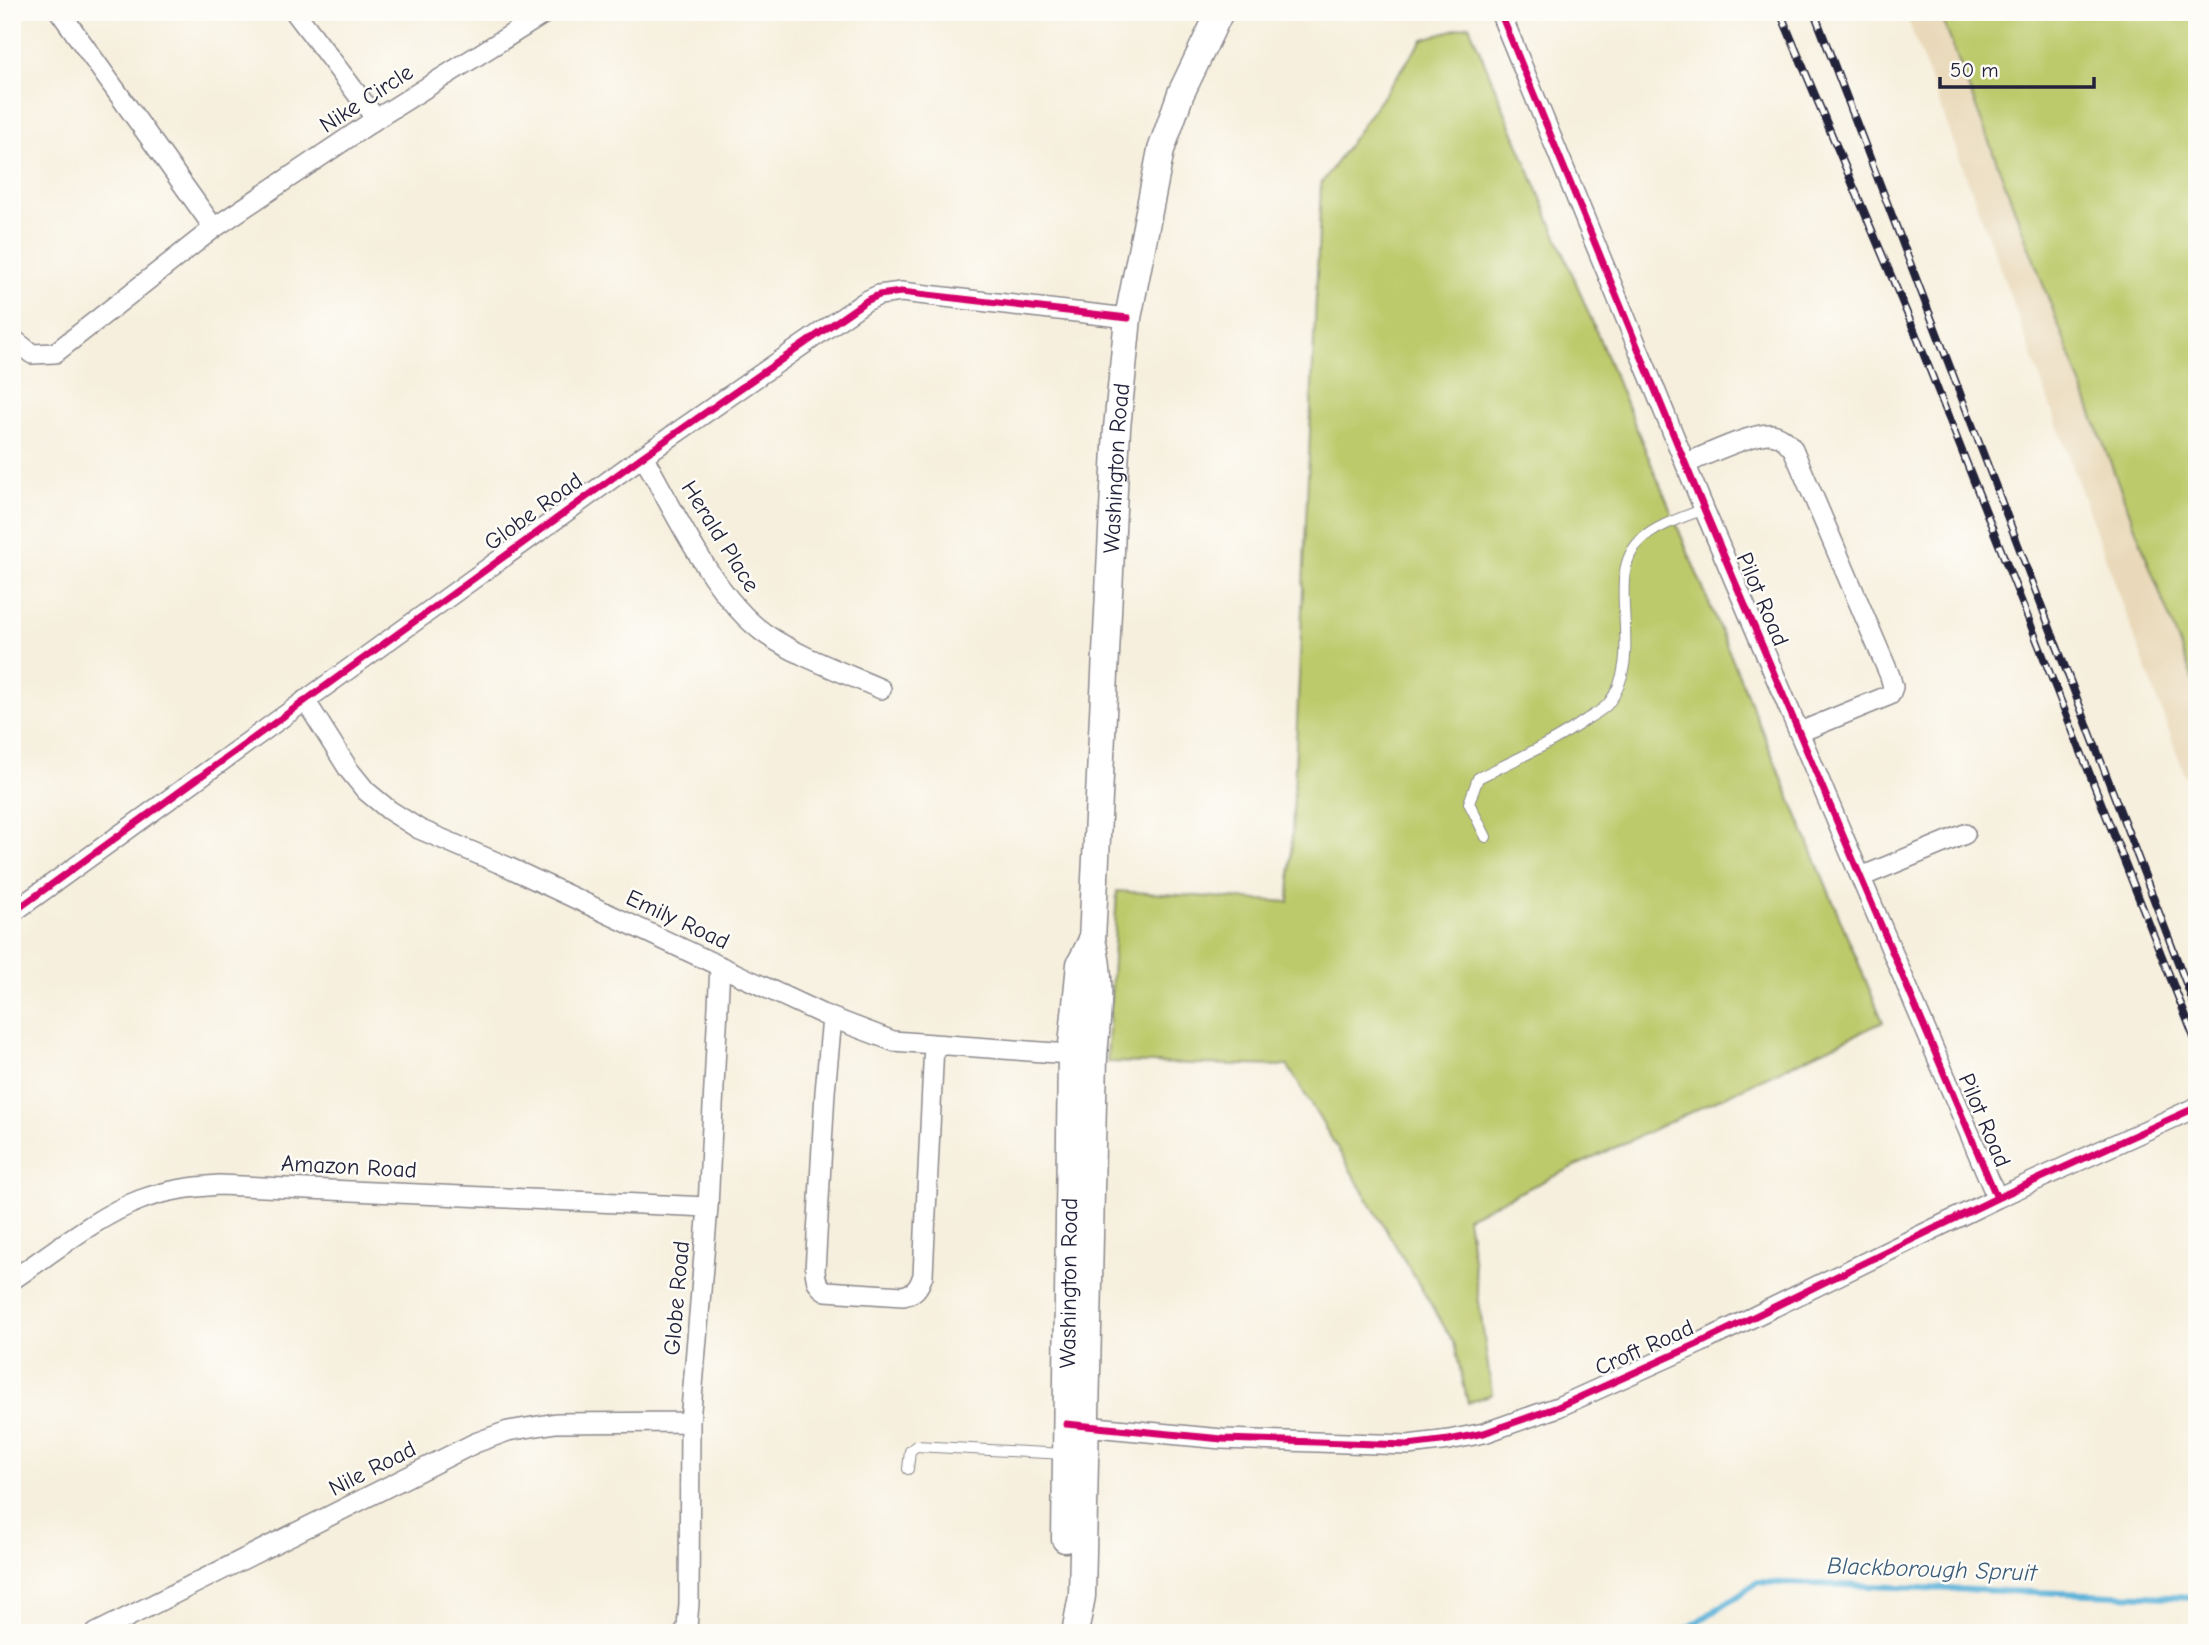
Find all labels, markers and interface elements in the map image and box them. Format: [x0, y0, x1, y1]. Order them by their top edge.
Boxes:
scale bar [1940, 46, 2094, 90]
street label: Nike Circle [315, 58, 418, 139]
text: 50 m [1950, 58, 1999, 82]
street label: Washington Road [1098, 382, 1135, 554]
street label: Globe Road [479, 467, 588, 556]
street label: Herald Place [676, 476, 765, 597]
street label: Pilot Road [1731, 548, 1794, 650]
street label: Emily Road [622, 884, 734, 955]
street label: Pilot Road [1953, 1069, 2016, 1171]
street label: Amazon Road [280, 1149, 418, 1184]
street label: Washington Road [1054, 1198, 1083, 1368]
street label: Globe Road [658, 1240, 695, 1356]
street label: Croft Road [1591, 1314, 1698, 1381]
street label: Nile Road [324, 1435, 420, 1502]
water label: Blackborough Spruit [1827, 1551, 2039, 1587]

